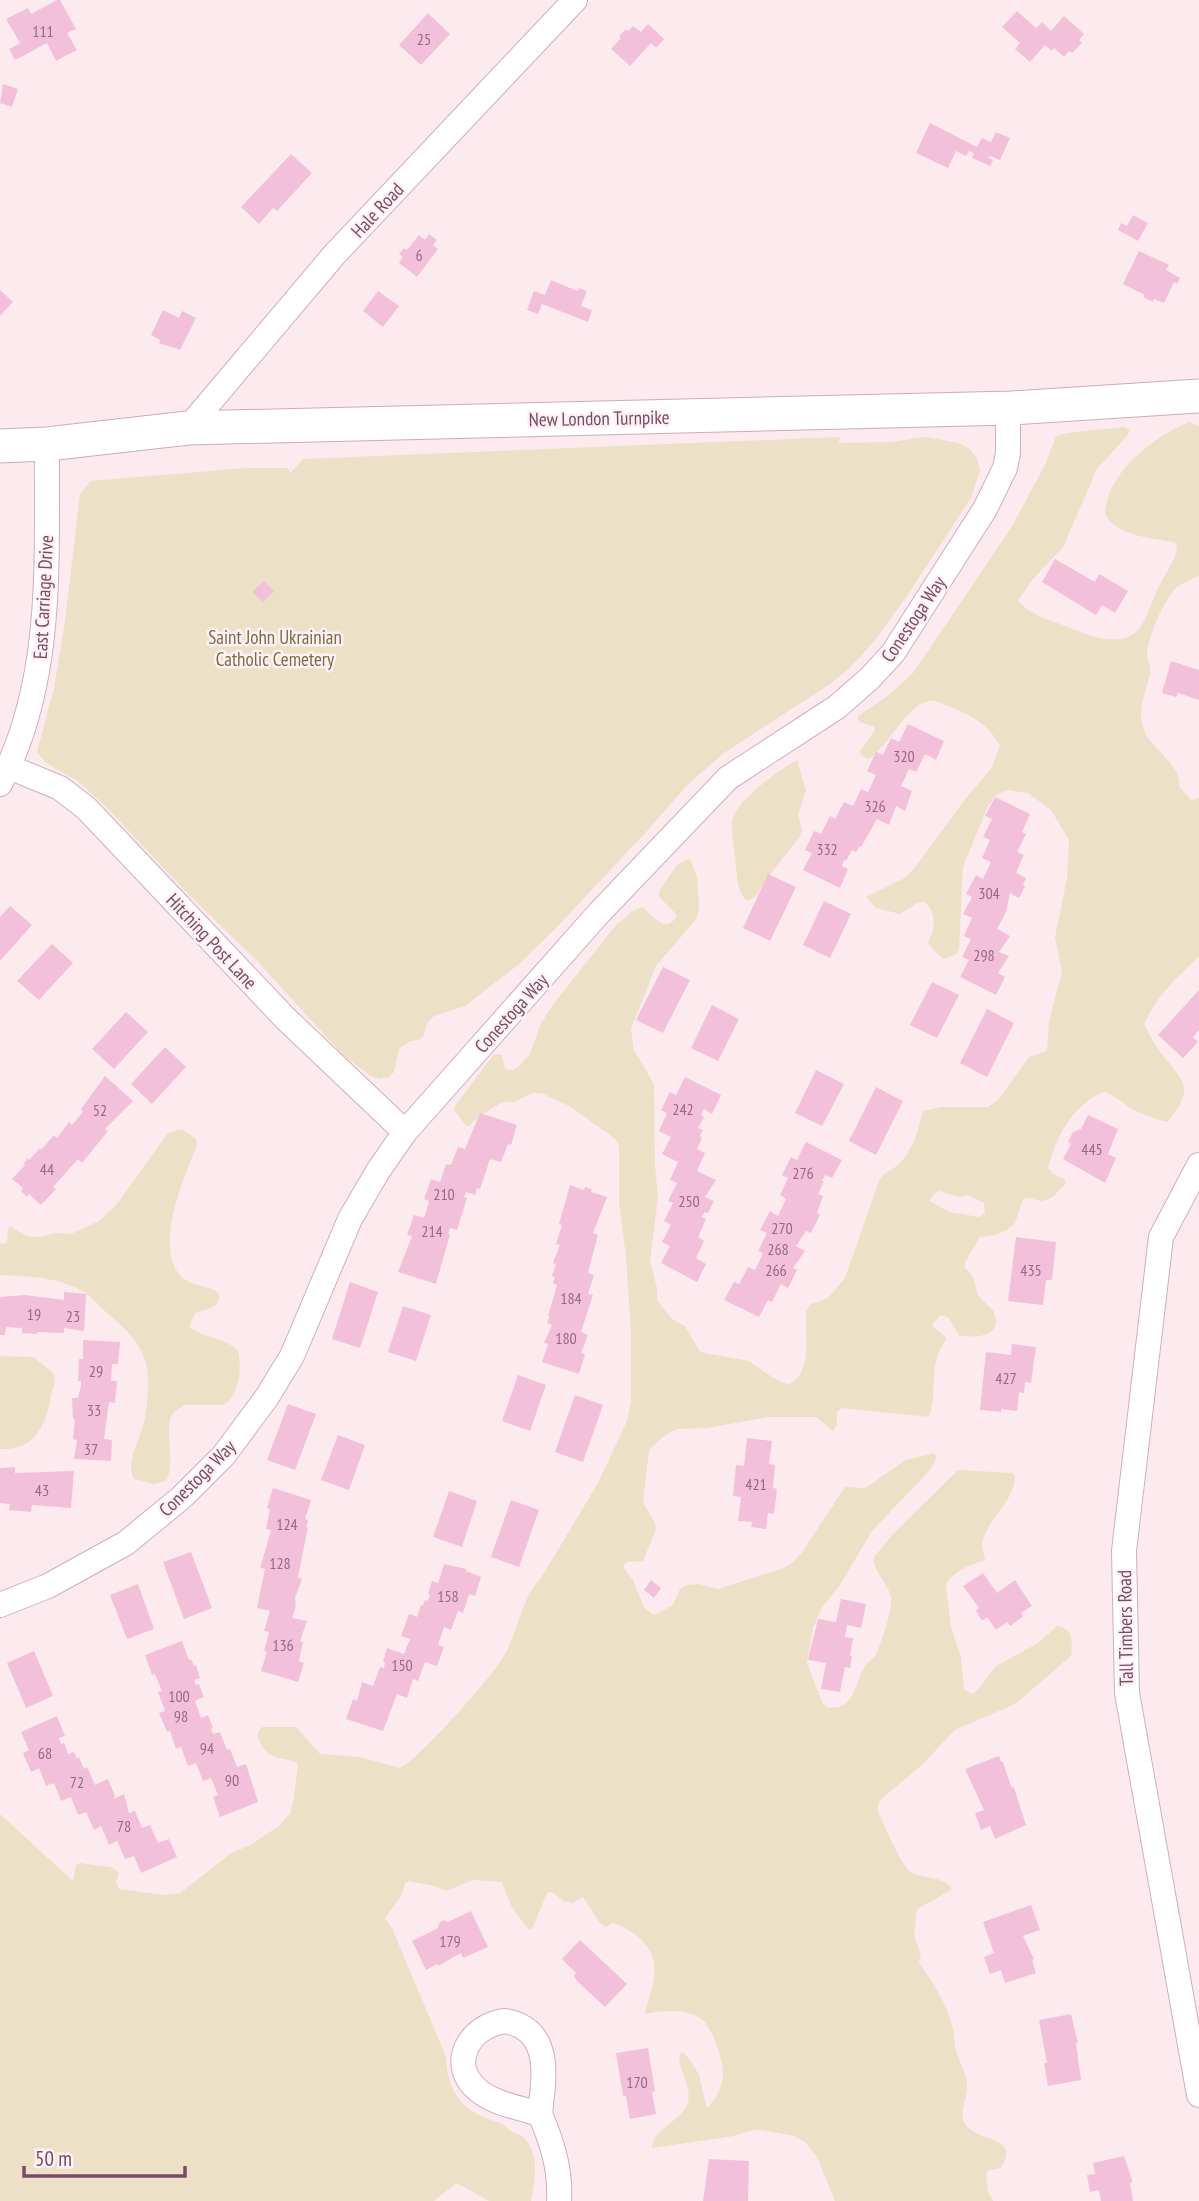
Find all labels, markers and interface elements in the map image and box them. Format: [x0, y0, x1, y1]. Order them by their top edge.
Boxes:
house number: 111 [32, 21, 54, 41]
house number: 25 [417, 29, 431, 49]
street label: Hale Road [346, 177, 408, 243]
house number: 6 [415, 245, 423, 265]
street label: New London Turnpike [528, 405, 670, 431]
street label: East Carriage Drive [28, 534, 58, 660]
street label: Conestoga Way [875, 571, 951, 667]
park label: Saint John Ukrainian Catholic Cemetery [208, 625, 342, 671]
house number: 320 [893, 746, 915, 766]
house number: 326 [864, 796, 886, 816]
house number: 332 [816, 839, 838, 859]
house number: 304 [978, 883, 1000, 903]
street label: Hitching Post Lane [161, 888, 263, 994]
house number: 298 [973, 945, 995, 965]
street label: Conestoga Way [469, 968, 553, 1058]
house number: 242 [672, 1099, 694, 1119]
house number: 52 [93, 1100, 107, 1120]
house number: 445 [1081, 1139, 1103, 1159]
house number: 44 [40, 1159, 54, 1179]
house number: 276 [792, 1163, 814, 1183]
house number: 210 [433, 1184, 455, 1204]
house number: 250 [678, 1191, 700, 1211]
house number: 270 [771, 1218, 793, 1238]
house number: 214 [421, 1221, 443, 1241]
house number: 268 [767, 1239, 789, 1259]
house number: 266 [765, 1260, 787, 1280]
house number: 435 [1020, 1260, 1042, 1280]
house number: 184 [560, 1288, 582, 1308]
house number: 19 [27, 1304, 41, 1324]
house number: 23 [66, 1306, 80, 1326]
house number: 180 [555, 1328, 577, 1348]
house number: 29 [89, 1361, 103, 1381]
house number: 427 [995, 1368, 1017, 1388]
house number: 33 [87, 1400, 101, 1420]
street label: Conestoga Way [154, 1434, 241, 1521]
house number: 37 [84, 1439, 98, 1459]
house number: 421 [745, 1474, 767, 1494]
house number: 43 [35, 1480, 49, 1500]
house number: 124 [276, 1514, 298, 1534]
house number: 128 [269, 1553, 291, 1573]
street label: Tall Timbers Road [1112, 1570, 1138, 1686]
house number: 158 [437, 1586, 459, 1606]
house number: 136 [272, 1635, 294, 1655]
house number: 150 [391, 1655, 413, 1675]
house number: 100 [168, 1686, 190, 1706]
house number: 98 [174, 1706, 188, 1726]
house number: 94 [200, 1738, 214, 1758]
house number: 68 [38, 1743, 52, 1763]
house number: 90 [225, 1770, 239, 1790]
house number: 72 [70, 1772, 84, 1792]
house number: 78 [117, 1816, 131, 1836]
house number: 179 [439, 1931, 461, 1951]
house number: 170 [626, 2072, 648, 2092]
scale bar [24, 2134, 186, 2178]
text: 50 m [35, 2145, 72, 2172]

